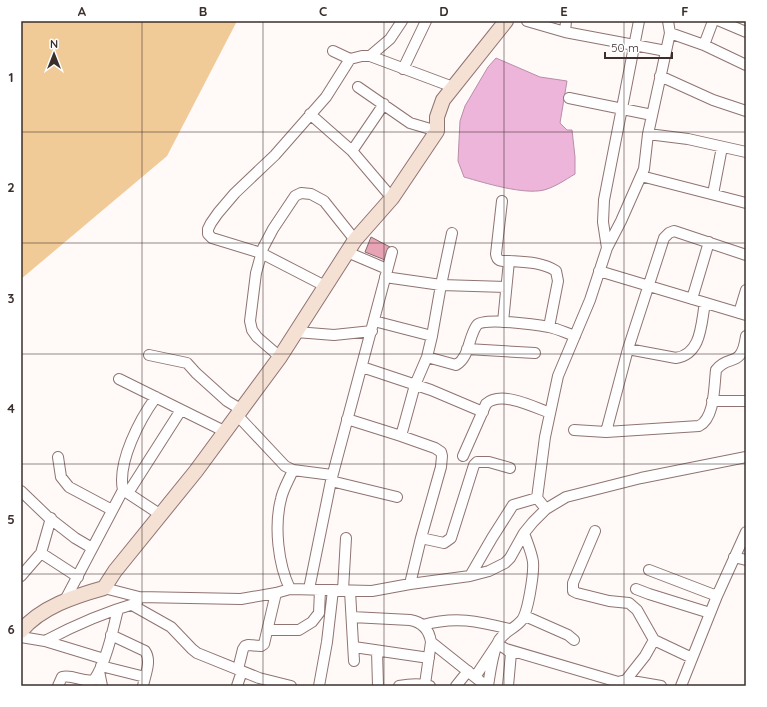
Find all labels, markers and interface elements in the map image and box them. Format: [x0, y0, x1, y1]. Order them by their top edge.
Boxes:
text: A [78, 3, 87, 19]
text: B [199, 3, 207, 19]
text: C [319, 3, 327, 19]
text: D [439, 3, 449, 19]
text: E [560, 3, 568, 19]
text: F [681, 3, 689, 19]
north arrow [34, 34, 74, 74]
scale bar [605, 34, 672, 60]
text: N [50, 37, 58, 51]
text: 50 m [611, 40, 639, 55]
text: 1 [8, 69, 14, 85]
text: 2 [7, 179, 15, 195]
text: 3 [8, 290, 15, 306]
text: 4 [7, 400, 15, 416]
text: 5 [7, 511, 15, 527]
text: 6 [7, 621, 15, 637]

